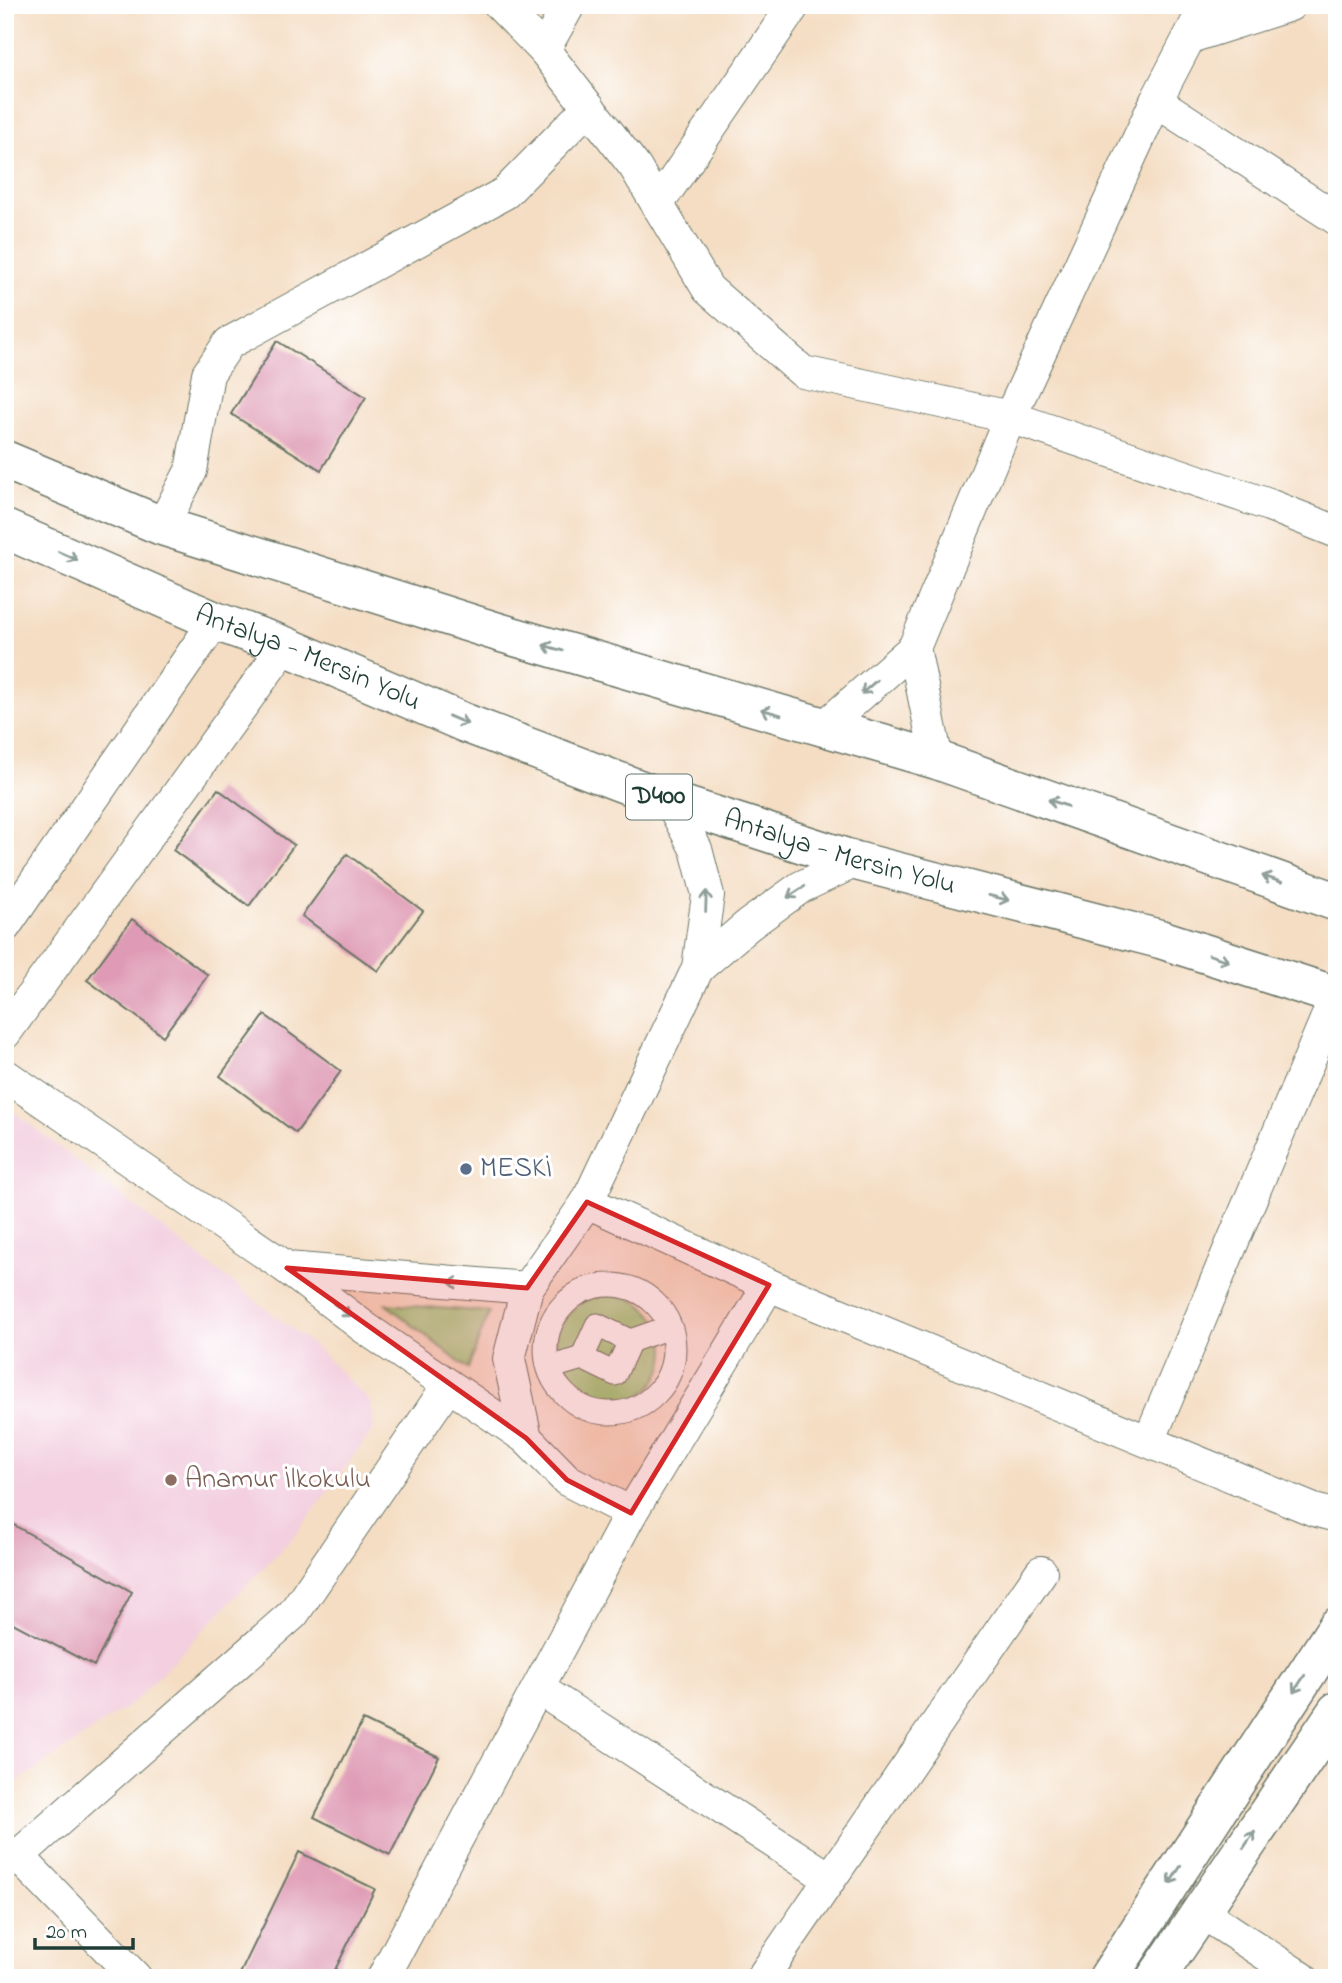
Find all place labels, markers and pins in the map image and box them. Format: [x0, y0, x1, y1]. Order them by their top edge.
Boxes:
place label: MESKİ [480, 1149, 552, 1190]
marker: MESKİ [458, 1161, 474, 1177]
place label: Anamur İlkokulu [185, 1460, 371, 1501]
marker: Anamur İlkokulu [163, 1472, 179, 1488]

